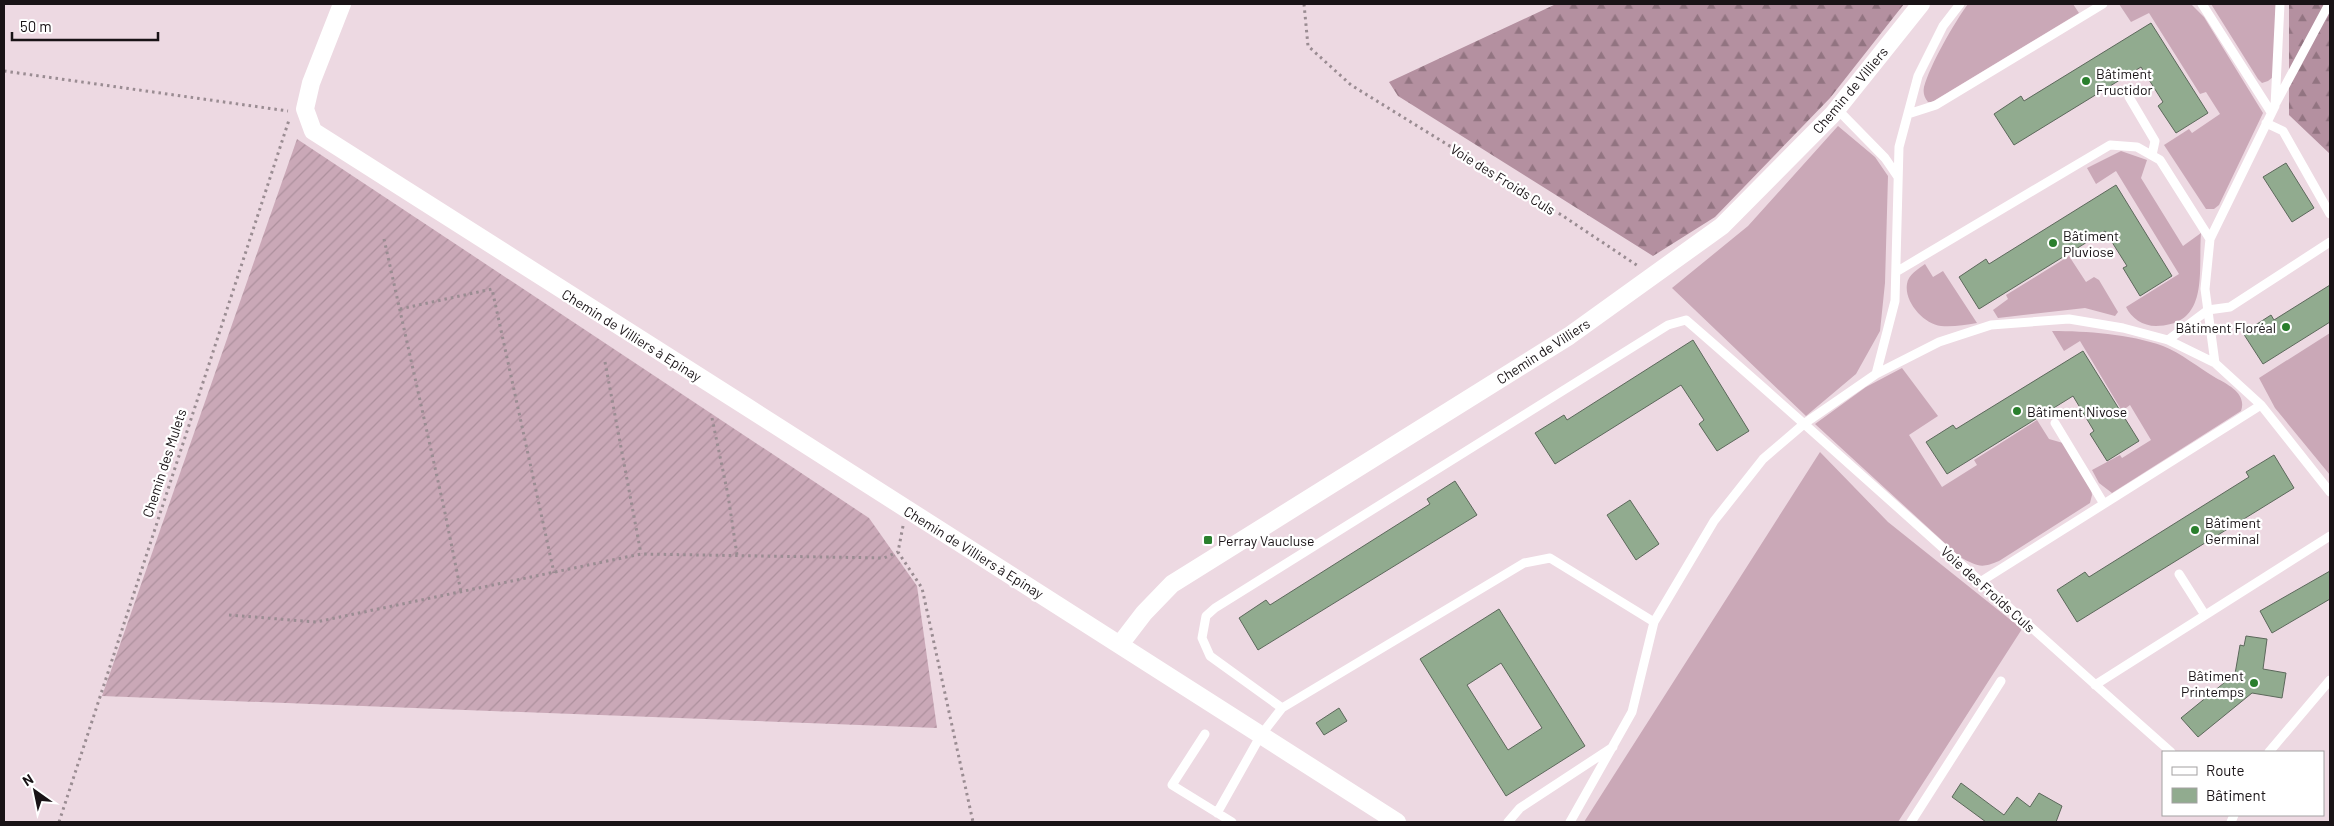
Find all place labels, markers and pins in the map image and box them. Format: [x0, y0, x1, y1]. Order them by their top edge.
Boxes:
place label: Bâtiment Fructidor [2096, 65, 2153, 98]
marker: Bâtiment Fructidor [2080, 75, 2092, 87]
place label: Bâtiment Pluviose [2063, 227, 2119, 260]
marker: Bâtiment Pluviose [2047, 237, 2059, 249]
place label: Bâtiment Floréal [2176, 319, 2276, 336]
marker: Bâtiment Floréal [2280, 321, 2292, 333]
place label: Bâtiment Nivose [2027, 403, 2127, 420]
marker: Bâtiment Nivose [2011, 405, 2023, 417]
place label: Bâtiment Germinal [2205, 514, 2261, 547]
marker: Bâtiment Germinal [2189, 524, 2201, 536]
place label: Perray Vaucluse [1218, 532, 1314, 549]
marker: Perray Vaucluse [1202, 534, 1214, 546]
place label: Bâtiment Printemps [2181, 667, 2244, 700]
marker: Bâtiment Printemps [2248, 677, 2260, 689]

